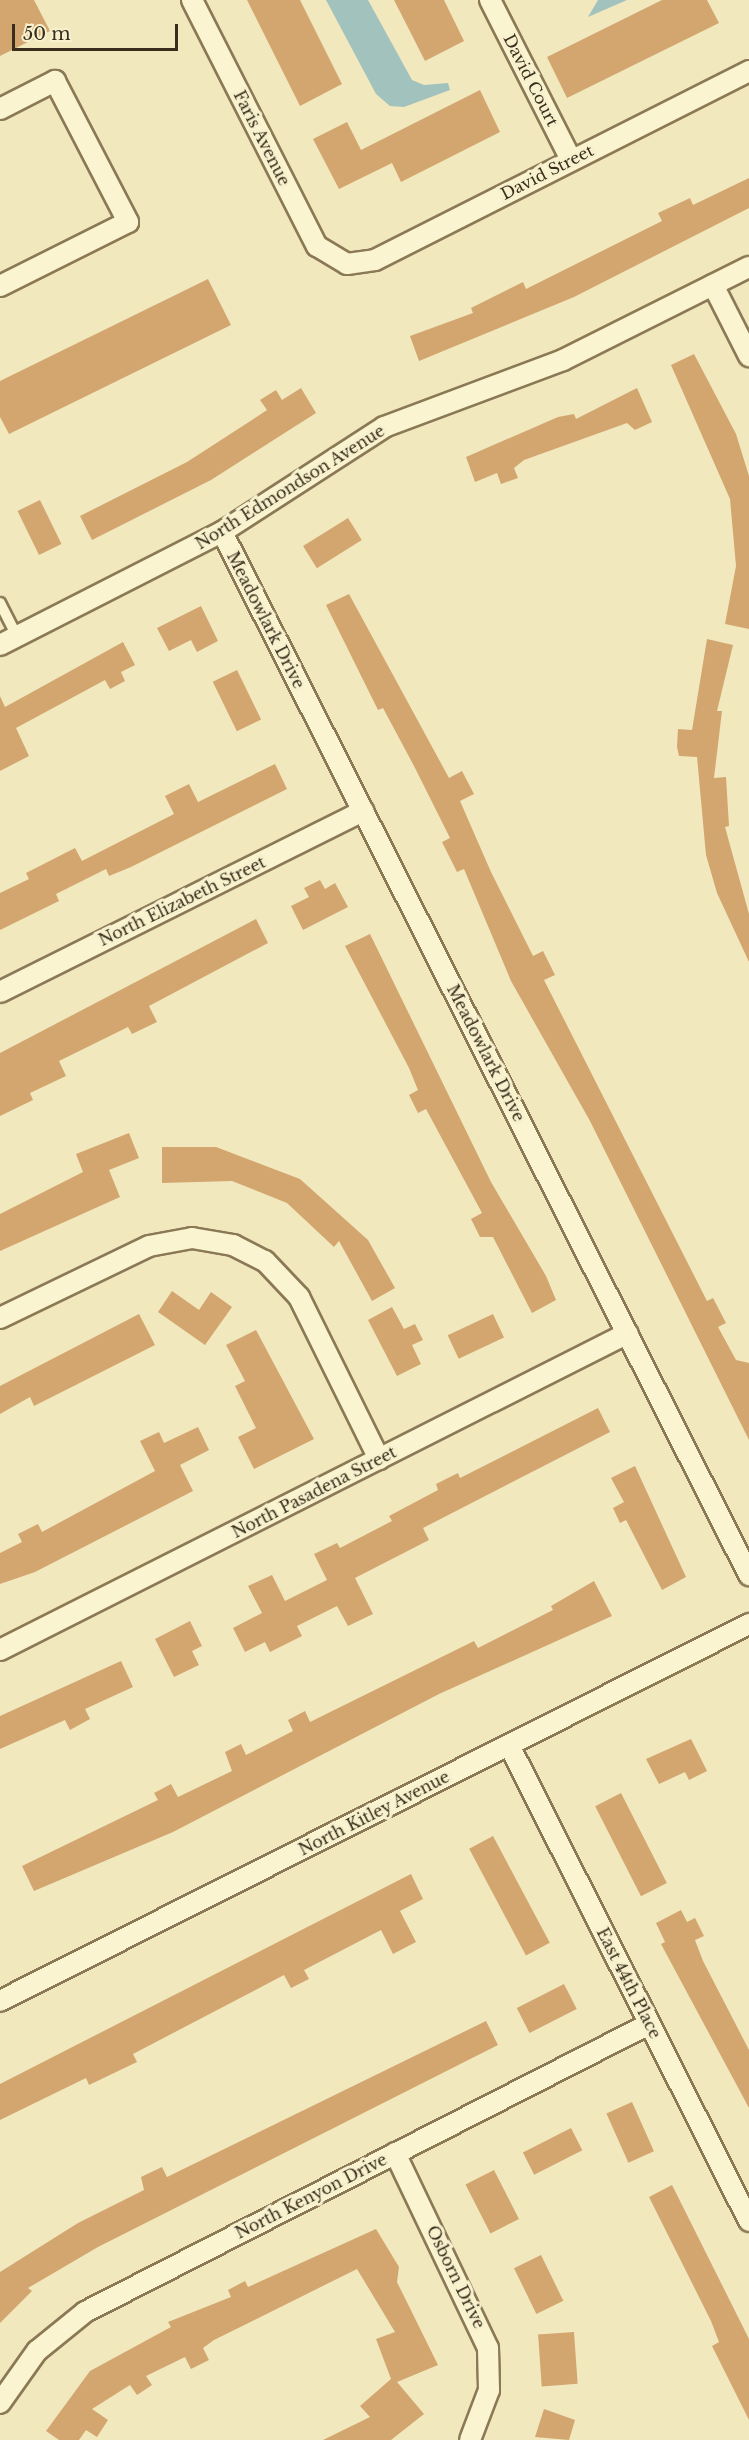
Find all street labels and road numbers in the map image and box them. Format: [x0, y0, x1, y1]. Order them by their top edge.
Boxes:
street label: David Court [500, 31, 562, 129]
street label: Faris Avenue [230, 87, 294, 189]
street label: David Street [498, 140, 596, 204]
street label: North Edmondson Avenue [192, 421, 388, 553]
street label: Meadowlark Drive [223, 548, 309, 692]
street label: North Elizabeth Street [95, 852, 269, 950]
street label: Meadowlark Drive [443, 981, 529, 1125]
street label: North Pasadena Street [229, 1442, 399, 1542]
street label: North Kitley Avenue [295, 1766, 453, 1860]
street label: East 44th Place [593, 1924, 665, 2042]
street label: North Kenyon Drive [232, 2149, 390, 2243]
street label: Osborn Drive [423, 2222, 489, 2332]

